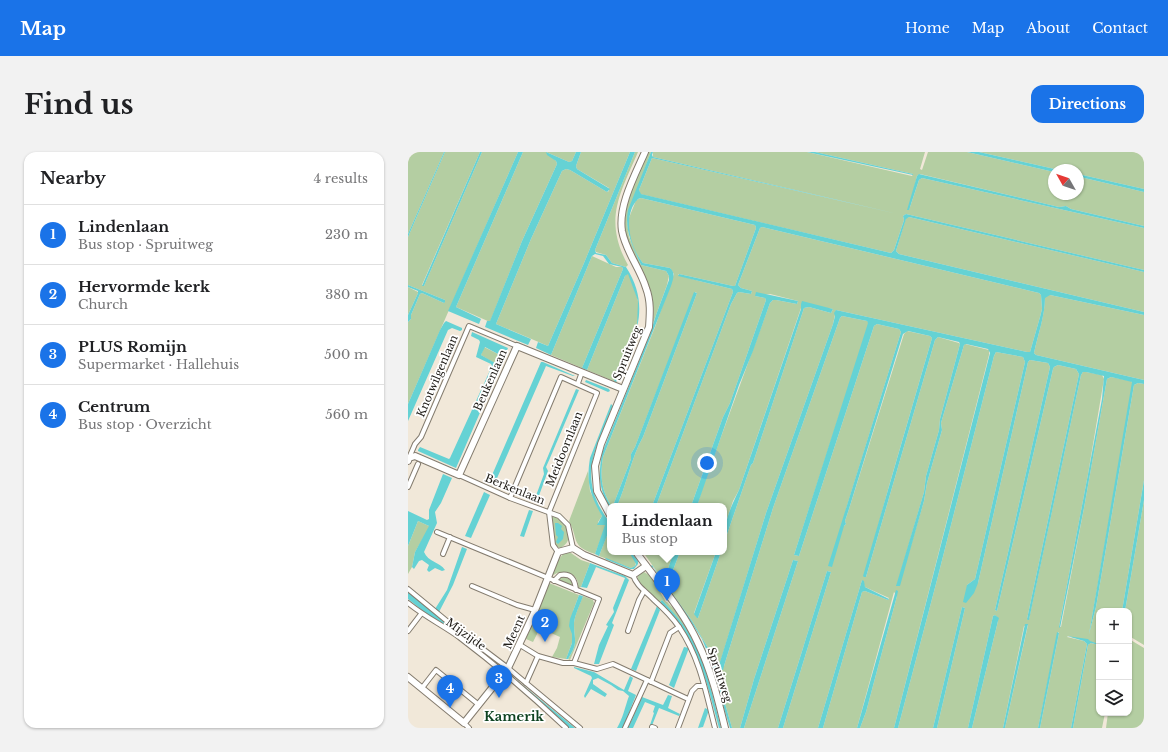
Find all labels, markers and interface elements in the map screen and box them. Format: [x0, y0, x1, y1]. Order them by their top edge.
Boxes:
text: Map [20, 17, 66, 40]
text: Home [905, 19, 950, 37]
text: Map [972, 19, 1004, 37]
text: About [1026, 19, 1070, 37]
text: Contact [1092, 19, 1148, 37]
button: Directions [1031, 85, 1144, 123]
text: Find us [24, 87, 134, 122]
north arrow [1048, 164, 1084, 200]
text: Nearby [40, 168, 106, 189]
text: 4 results [314, 170, 368, 187]
text: Lindenlaan [78, 217, 169, 236]
text: 1 [50, 226, 56, 243]
text: 230 m [325, 226, 368, 243]
text: Bus stop · Spruitweg [78, 236, 213, 253]
text: Hervormde kerk [78, 277, 210, 296]
text: 2 [49, 286, 57, 303]
text: 380 m [325, 286, 368, 303]
text: Church [78, 296, 128, 313]
street label: Spruitweg [610, 324, 644, 382]
street label: Knotwilgenlaan [413, 332, 461, 419]
text: PLUS Romijn [78, 337, 187, 356]
text: 3 [49, 346, 57, 363]
text: 500 m [324, 346, 368, 363]
street label: Beukenlaan [470, 347, 510, 413]
text: Supermarket · Hallehuis [78, 356, 239, 373]
text: Centrum [78, 397, 150, 416]
text: 4 [49, 406, 57, 423]
text: 560 m [325, 406, 368, 423]
street label: Meidoornlaan [543, 409, 586, 489]
text: Bus stop · Overzicht [78, 416, 212, 433]
your location [697, 453, 717, 473]
street label: Berkenlaan [483, 471, 547, 508]
popup [607, 503, 727, 555]
text: Lindenlaan [621, 511, 713, 530]
text: Bus stop [621, 530, 678, 547]
pin: 1 [654, 568, 680, 601]
map controls [1096, 608, 1132, 716]
button: + [1096, 608, 1132, 644]
pin: 2 [532, 609, 558, 642]
street label: Meent [500, 612, 528, 651]
street label: Mijzijde [443, 615, 489, 653]
button: − [1096, 644, 1132, 680]
street label: Spruitweg [705, 646, 736, 705]
pin: 3 [486, 665, 512, 698]
pin: 4 [437, 675, 463, 708]
button: layers [1096, 680, 1132, 716]
district label: Kamerik [484, 708, 544, 725]

